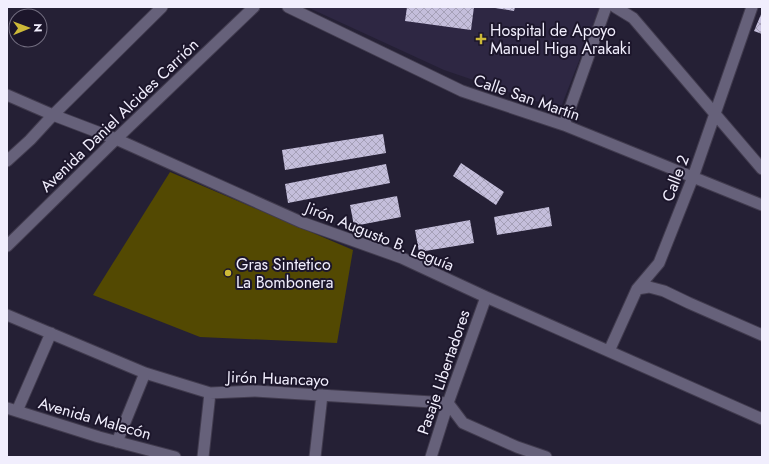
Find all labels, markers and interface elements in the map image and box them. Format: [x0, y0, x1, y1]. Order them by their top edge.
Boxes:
north arrow [8, 8, 48, 48]
place label: Hospital de Apoyo Manuel Higa Arakaki [490, 19, 631, 60]
text: N [30, 23, 46, 32]
street label: Avenida Daniel Alcides Carrión [35, 33, 204, 197]
marker: Hospital de Apoyo Manuel Higa Arakaki [475, 33, 487, 45]
street label: Calle San Martín [470, 68, 583, 126]
street label: Calle 2 [656, 152, 695, 205]
street label: Jirón Augusto B. Leguía [300, 195, 457, 277]
place label: Gras Sintetico La Bombonera [236, 253, 334, 294]
marker: Gras Sintetico La Bombonera [223, 268, 233, 278]
street label: Pasaje Libertadores [411, 307, 476, 438]
street label: Jirón Huancayo [225, 365, 330, 392]
street label: Avenida Malecón [36, 391, 154, 446]

